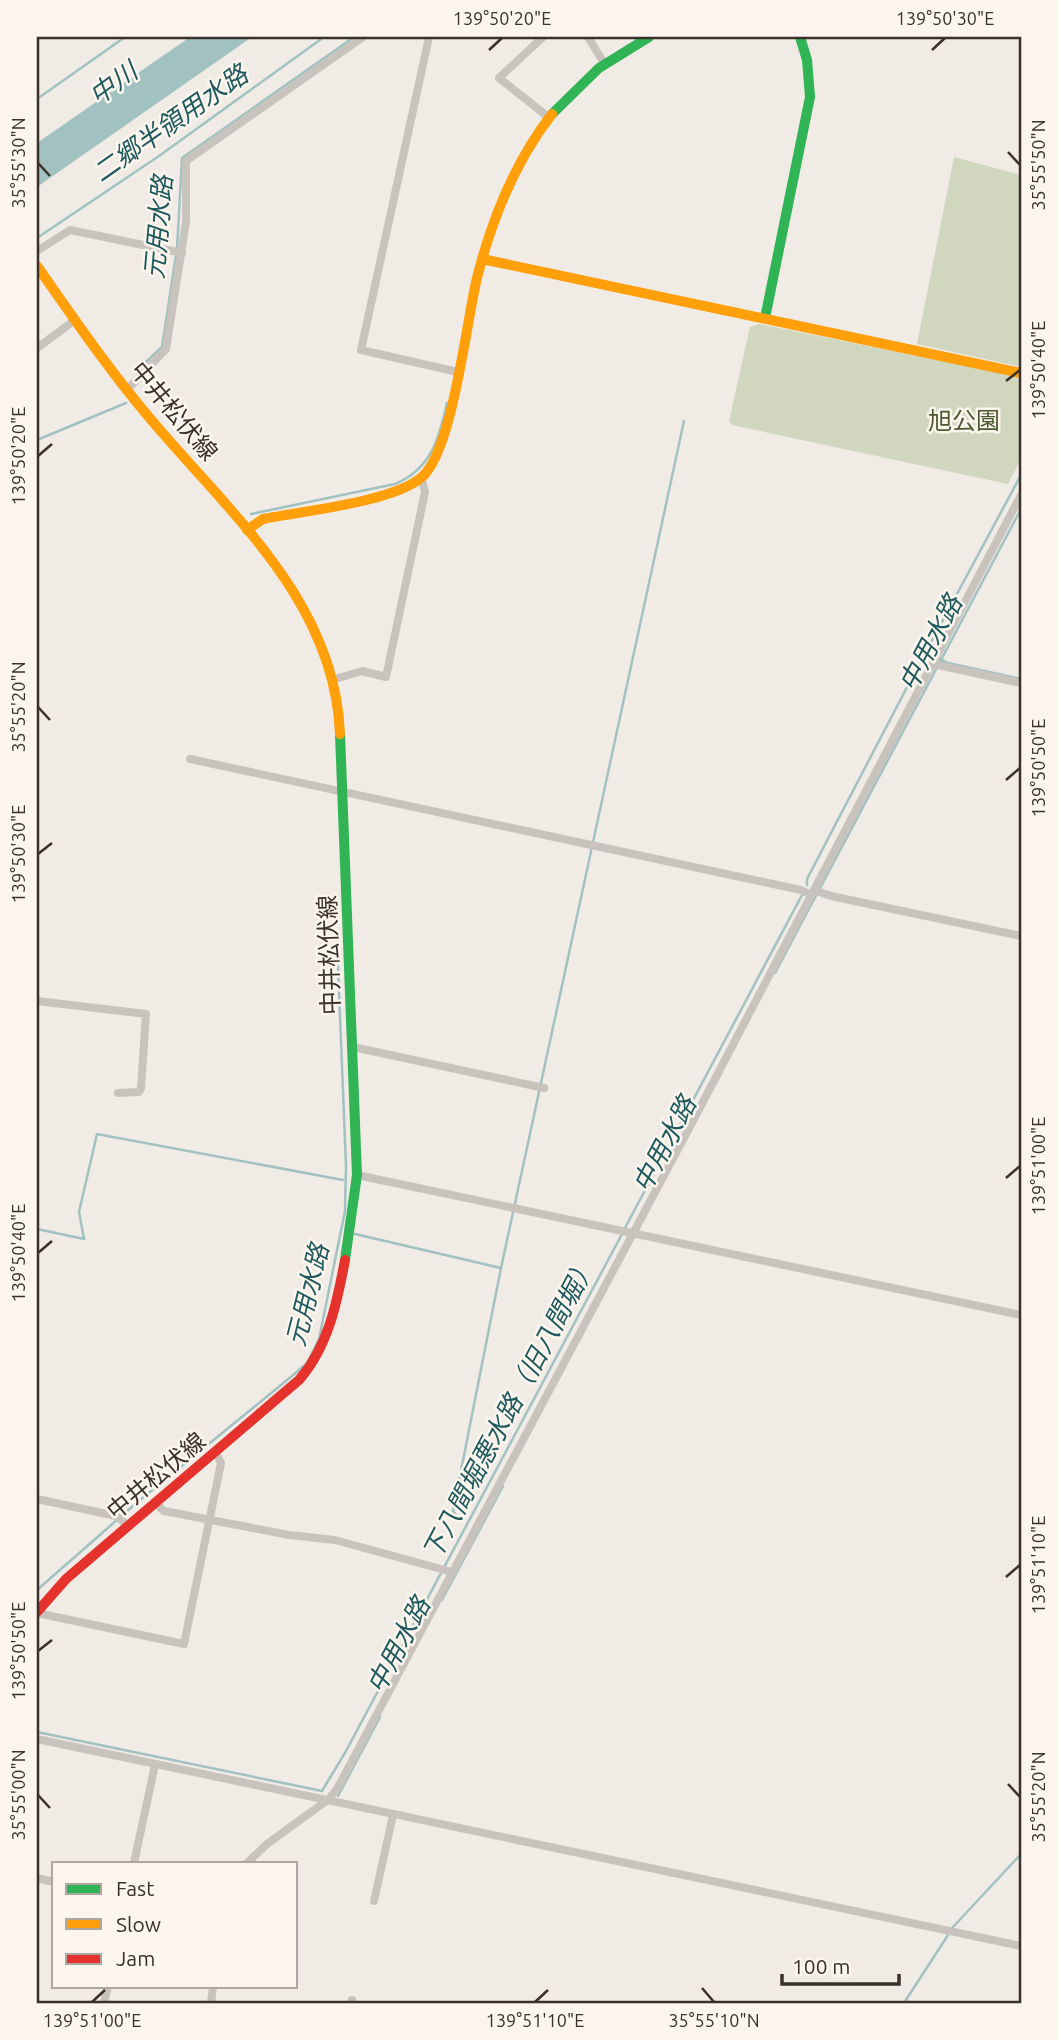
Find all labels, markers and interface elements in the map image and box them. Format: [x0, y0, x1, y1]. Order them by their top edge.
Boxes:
text: 139°50'20"E [453, 8, 551, 28]
text: 139°50'30"E [896, 8, 994, 28]
water label: 中川 [83, 54, 145, 110]
water label: 二郷半領用水路 [87, 58, 254, 187]
text: 35°55'30"N [8, 117, 28, 209]
text: 35°55'50"N [1028, 119, 1048, 211]
water label: 元用水路 [139, 172, 177, 280]
text: 139°50'40"E [1028, 321, 1048, 419]
street label: 中井松伏線 [125, 356, 223, 466]
text: 139°50'20"E [8, 407, 28, 505]
park label: 旭公園 [928, 407, 1000, 434]
water label: 中用水路 [893, 589, 968, 696]
text: 35°55'20"N [8, 661, 28, 753]
text: 139°50'50"E [1028, 719, 1048, 817]
text: 139°50'30"E [8, 805, 28, 903]
street label: 中井松伏線 [313, 895, 345, 1015]
water label: 中用水路 [627, 1090, 702, 1197]
text: 139°51'00"E [1028, 1117, 1048, 1215]
text: 139°50'40"E [8, 1204, 28, 1302]
water label: 元用水路 [280, 1239, 334, 1349]
water label: 下八間堀悪水路（旧八間堀） [417, 1252, 601, 1564]
street label: 中井松伏線 [101, 1427, 211, 1525]
text: 139°51'10"E [1028, 1516, 1048, 1614]
water label: 中用水路 [361, 1591, 436, 1698]
text: 139°50'50"E [8, 1602, 28, 1700]
text: 35°55'00"N [8, 1749, 28, 1841]
text: 35°55'20"N [1028, 1751, 1048, 1843]
legend [52, 1862, 298, 1988]
text: Fast [116, 1876, 154, 1900]
text: Slow [116, 1912, 161, 1936]
scale bar [782, 1942, 899, 1986]
text: Jam [116, 1946, 155, 1970]
text: 100 m [792, 1954, 850, 1978]
text: 139°51'00"E [43, 2010, 141, 2030]
text: 139°51'10"E [486, 2010, 584, 2030]
text: 35°55'10"N [668, 2010, 760, 2030]

